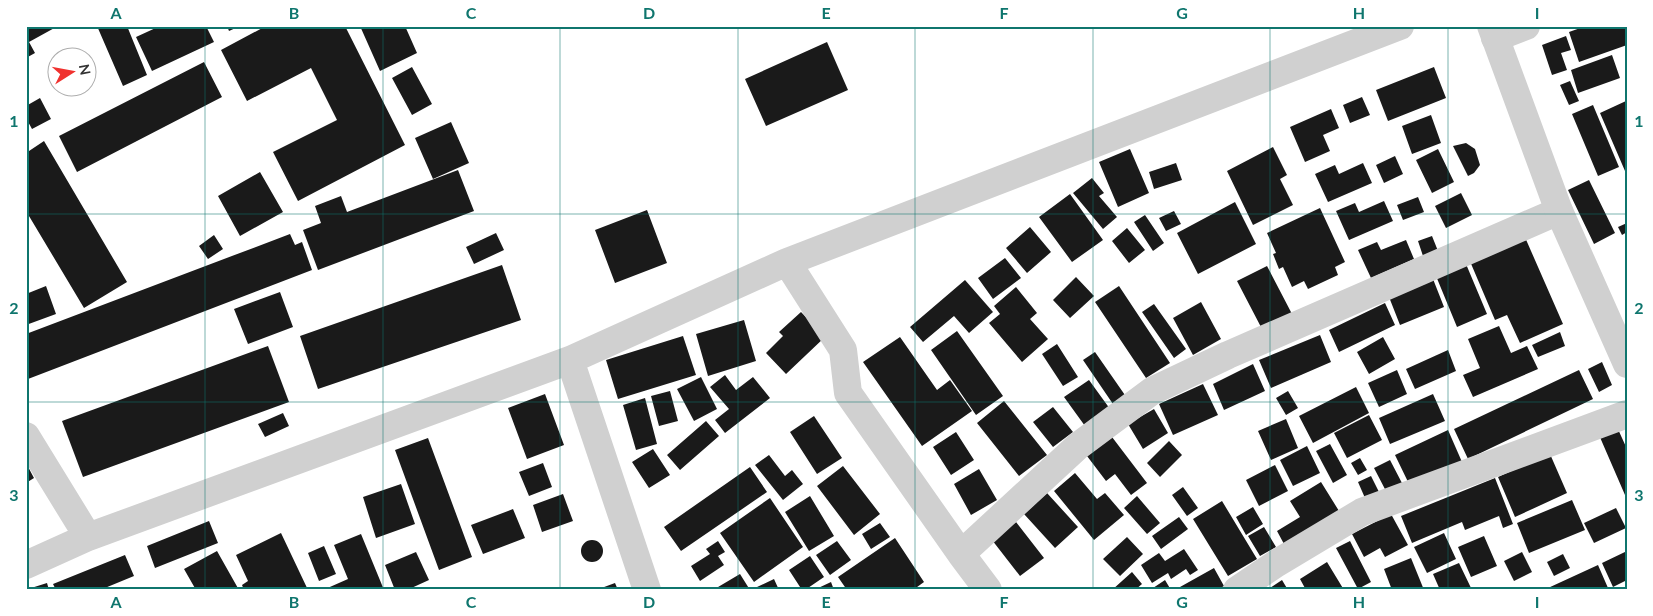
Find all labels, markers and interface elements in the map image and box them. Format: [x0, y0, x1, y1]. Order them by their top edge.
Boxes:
text: A [109, 3, 122, 22]
text: B [289, 3, 299, 22]
text: C [466, 3, 477, 22]
text: D [643, 3, 655, 22]
text: E [821, 3, 831, 22]
text: F [999, 3, 1009, 22]
text: G [1176, 3, 1188, 22]
text: H [1353, 3, 1365, 22]
text: I [1535, 3, 1539, 22]
north arrow [48, 48, 98, 98]
text: N [76, 63, 95, 76]
text: 1 [9, 111, 19, 130]
text: 1 [1634, 111, 1644, 130]
text: 2 [9, 298, 19, 317]
text: 2 [1634, 298, 1644, 317]
text: 3 [9, 485, 19, 504]
text: 3 [1634, 485, 1644, 504]
text: A [109, 592, 122, 611]
text: B [289, 592, 299, 611]
text: C [466, 592, 477, 611]
text: D [643, 592, 655, 611]
text: E [821, 592, 831, 611]
text: F [999, 592, 1009, 611]
text: G [1176, 592, 1188, 611]
text: H [1353, 592, 1365, 611]
text: I [1535, 592, 1539, 611]

